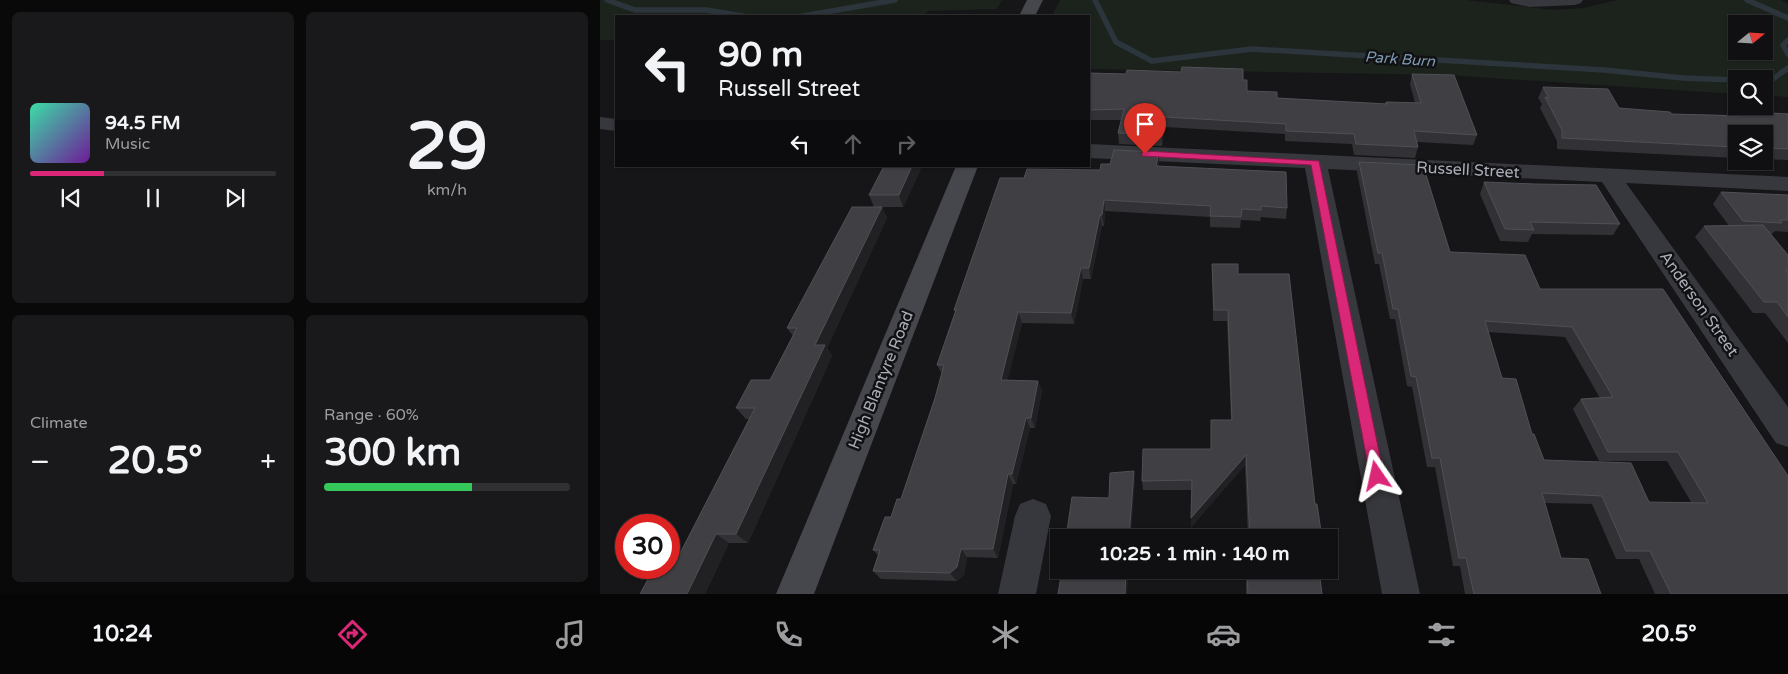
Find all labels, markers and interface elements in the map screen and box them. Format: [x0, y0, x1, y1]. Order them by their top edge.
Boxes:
north arrow [1728, 15, 1772, 60]
map controls [1728, 15, 1773, 170]
text: 90 m [718, 34, 803, 76]
icon: left [635, 35, 700, 100]
water label: Park Burn [1364, 48, 1437, 70]
button: search [1728, 70, 1773, 115]
text: Russell Street [718, 76, 860, 102]
pin [1124, 103, 1166, 154]
text: 29 [406, 108, 488, 187]
icon: arrive [1131, 110, 1159, 138]
text: 94.5 FM [105, 112, 181, 134]
button: layers [1728, 125, 1773, 170]
icon: left [786, 130, 814, 158]
icon: ahead [839, 130, 867, 158]
icon: right [892, 130, 920, 158]
text: Music [105, 134, 150, 154]
street label: Russell Street [1416, 157, 1520, 183]
text: km/h [427, 180, 467, 200]
icon: previous [57, 184, 85, 212]
icon: pause [139, 184, 167, 212]
icon: next [221, 184, 249, 212]
street label: Anderson Street [1655, 248, 1743, 360]
street label: High Blantyre Road [844, 308, 918, 452]
text: Range · 60% [324, 405, 419, 425]
text: Climate [30, 413, 88, 433]
text: 300 km [324, 430, 461, 476]
text: 20.5° [108, 438, 203, 484]
text: − [30, 445, 50, 479]
text: + [260, 445, 276, 479]
position arrow [1350, 449, 1402, 501]
speed limit sign: 30 [615, 514, 680, 579]
text: 10:25 · 1 min · 140 m [1098, 543, 1290, 565]
icon: directions [335, 617, 370, 652]
icon: music [553, 617, 588, 652]
icon: phone [771, 617, 806, 652]
icon: climate [988, 617, 1023, 652]
icon: car [1206, 617, 1241, 652]
icon: filters [1424, 617, 1459, 652]
text: 10:24 [91, 621, 152, 647]
text: 20.5° [1641, 621, 1697, 647]

